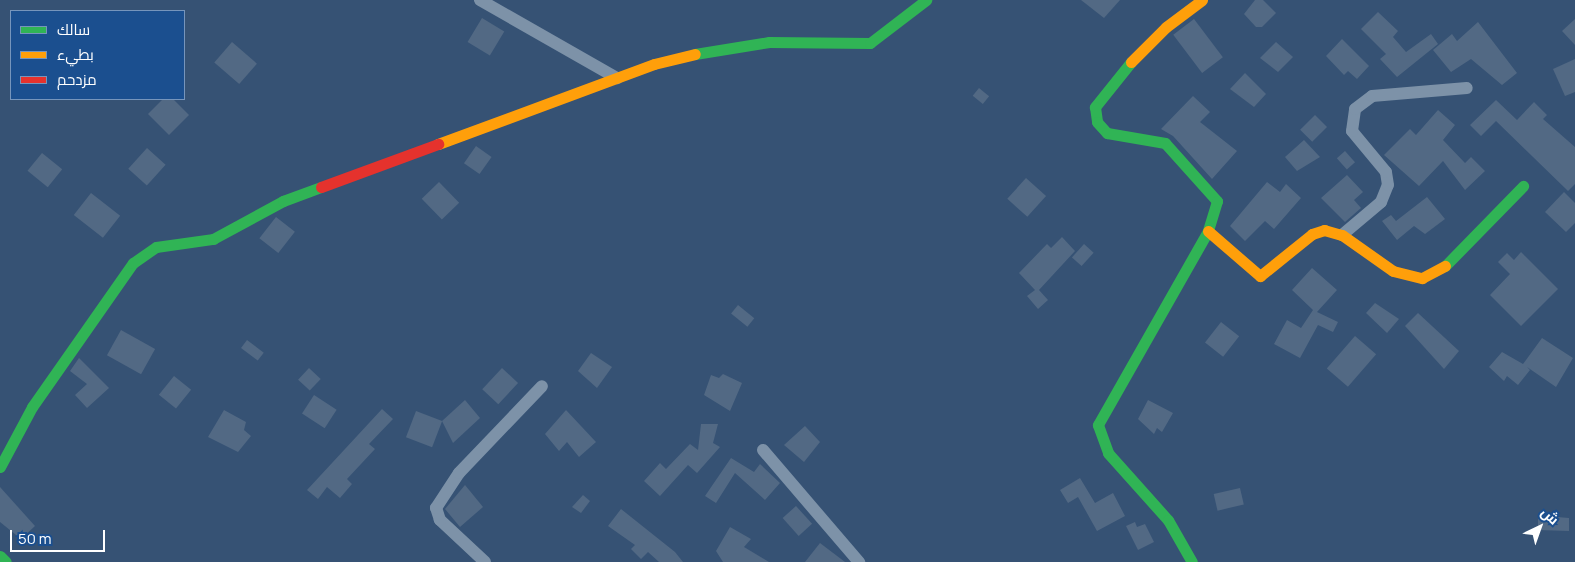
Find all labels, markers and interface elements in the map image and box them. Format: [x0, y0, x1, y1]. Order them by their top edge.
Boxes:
legend [10, 10, 185, 100]
text: سالك [57, 19, 90, 40]
text: بطيء [57, 44, 94, 65]
text: مزدحم [57, 69, 97, 90]
north arrow [1515, 502, 1565, 552]
text: ش [1537, 502, 1563, 529]
scale bar [12, 520, 108, 552]
text: 50 m [18, 528, 52, 549]

